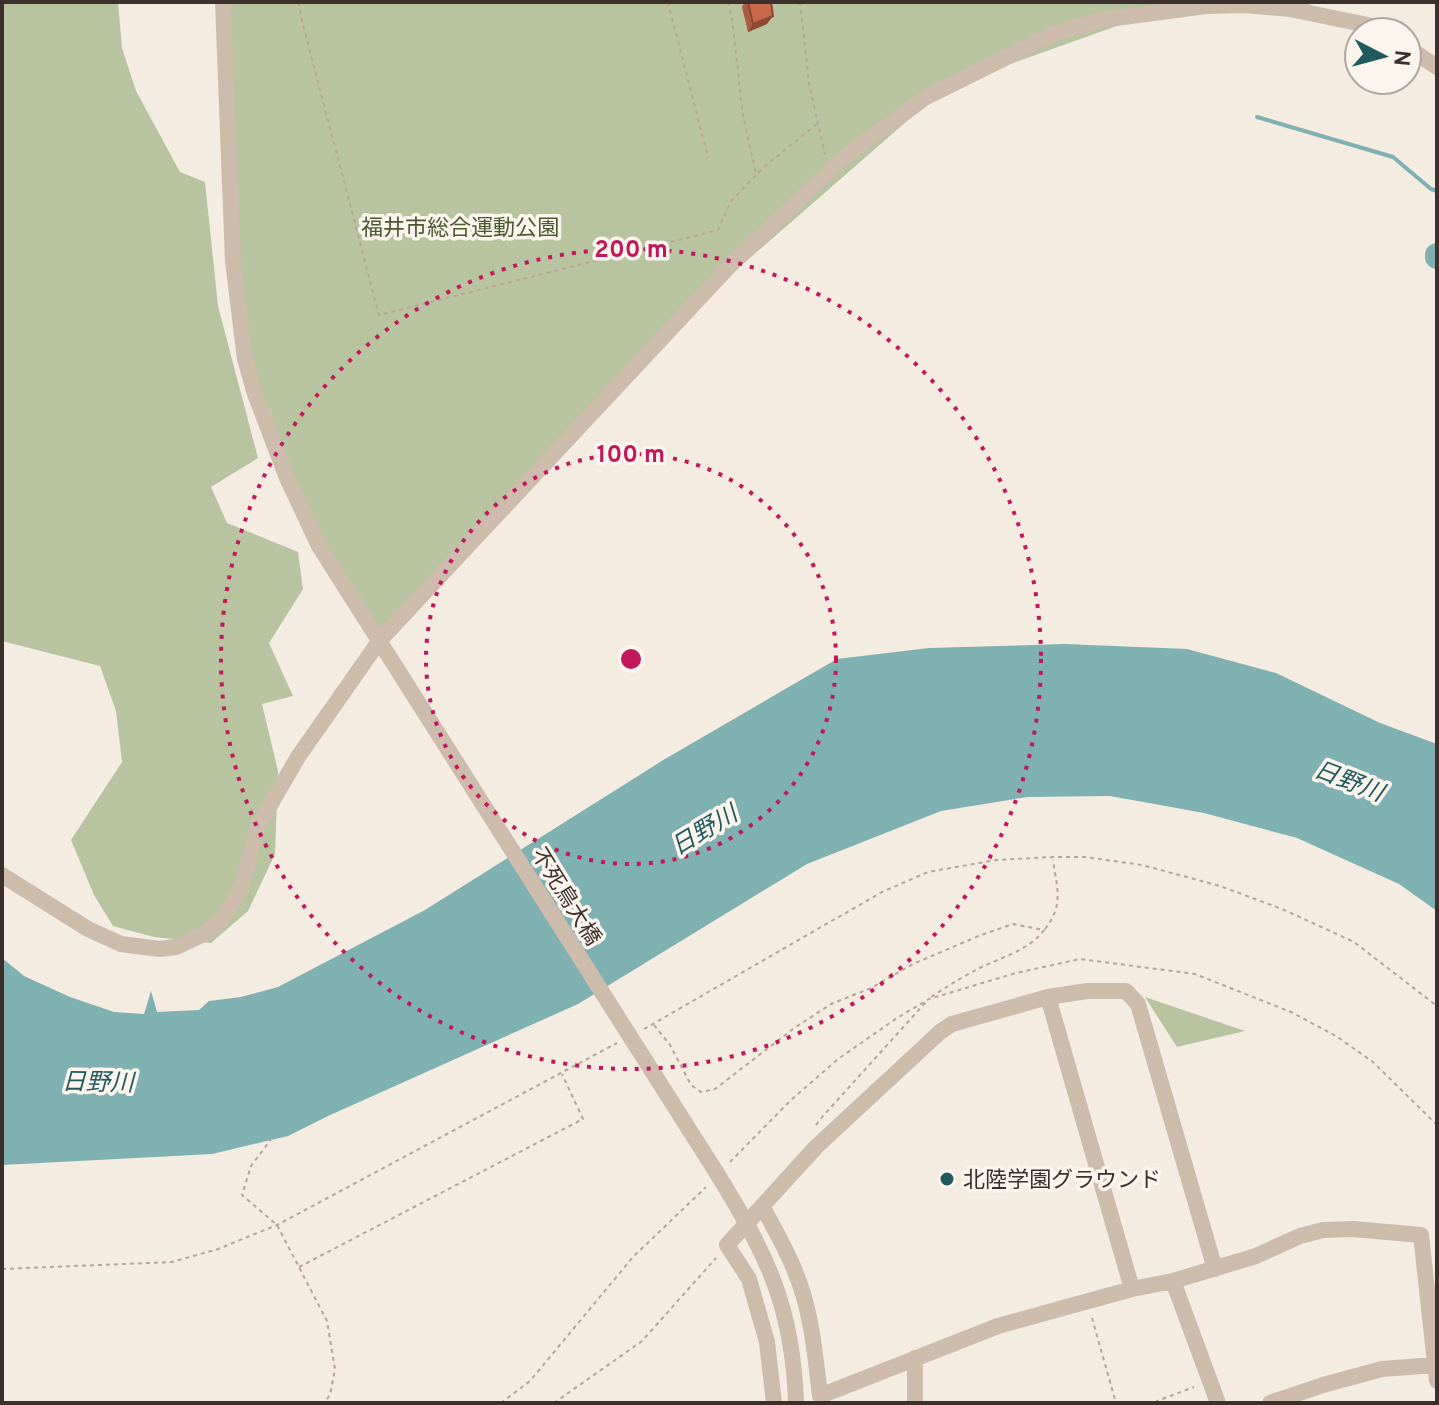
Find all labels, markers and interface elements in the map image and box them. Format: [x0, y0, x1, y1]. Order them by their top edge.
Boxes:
north arrow [1343, 16, 1423, 96]
text: N [1386, 49, 1415, 67]
park label: 福井市総合運動公園 [361, 216, 559, 243]
text: 200 m [594, 236, 668, 266]
text: 100 m [597, 441, 665, 471]
centre of rings [617, 645, 645, 673]
water label: 日野川 [1309, 756, 1390, 811]
water label: 日野川 [666, 799, 746, 863]
street label: 不死鳥大橋 [524, 844, 605, 951]
water label: 日野川 [62, 1068, 137, 1100]
place label: 北陸学園グラウンド [963, 1168, 1161, 1195]
marker: 北陸学園グラウンド [938, 1170, 956, 1188]

